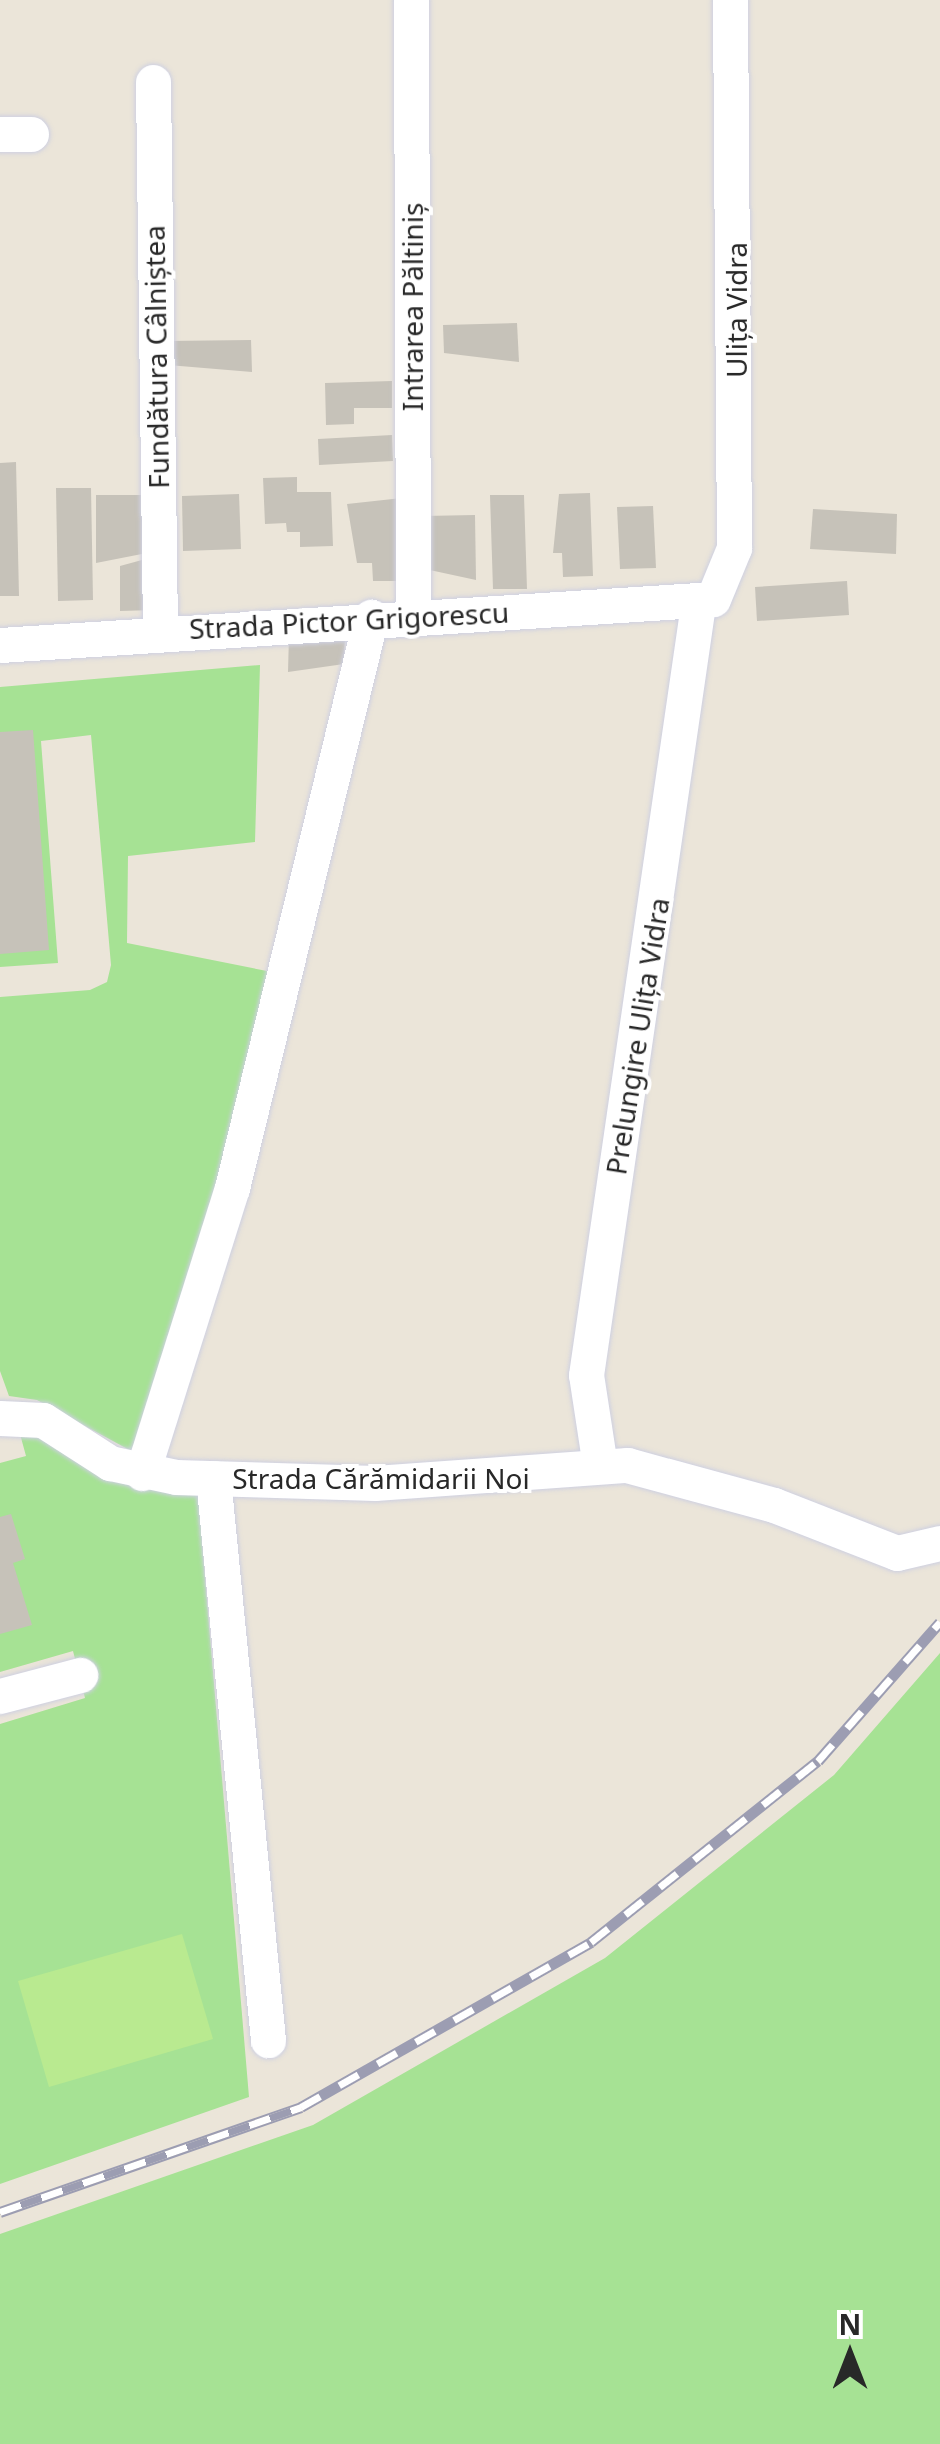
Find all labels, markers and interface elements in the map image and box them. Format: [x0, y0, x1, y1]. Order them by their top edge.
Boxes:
street label: Intrarea Păltiniș [395, 203, 429, 411]
street label: Fundătura Câlniștea [137, 225, 175, 489]
street label: Ulița Vidra [719, 242, 753, 378]
street label: Strada Pictor Grigorescu [188, 595, 510, 645]
street label: Prelungire Ulița Vidra [599, 895, 675, 1177]
street label: Strada Cărămidarii Noi [232, 1461, 530, 1495]
north arrow [800, 2304, 900, 2404]
text: N [839, 2305, 861, 2343]

